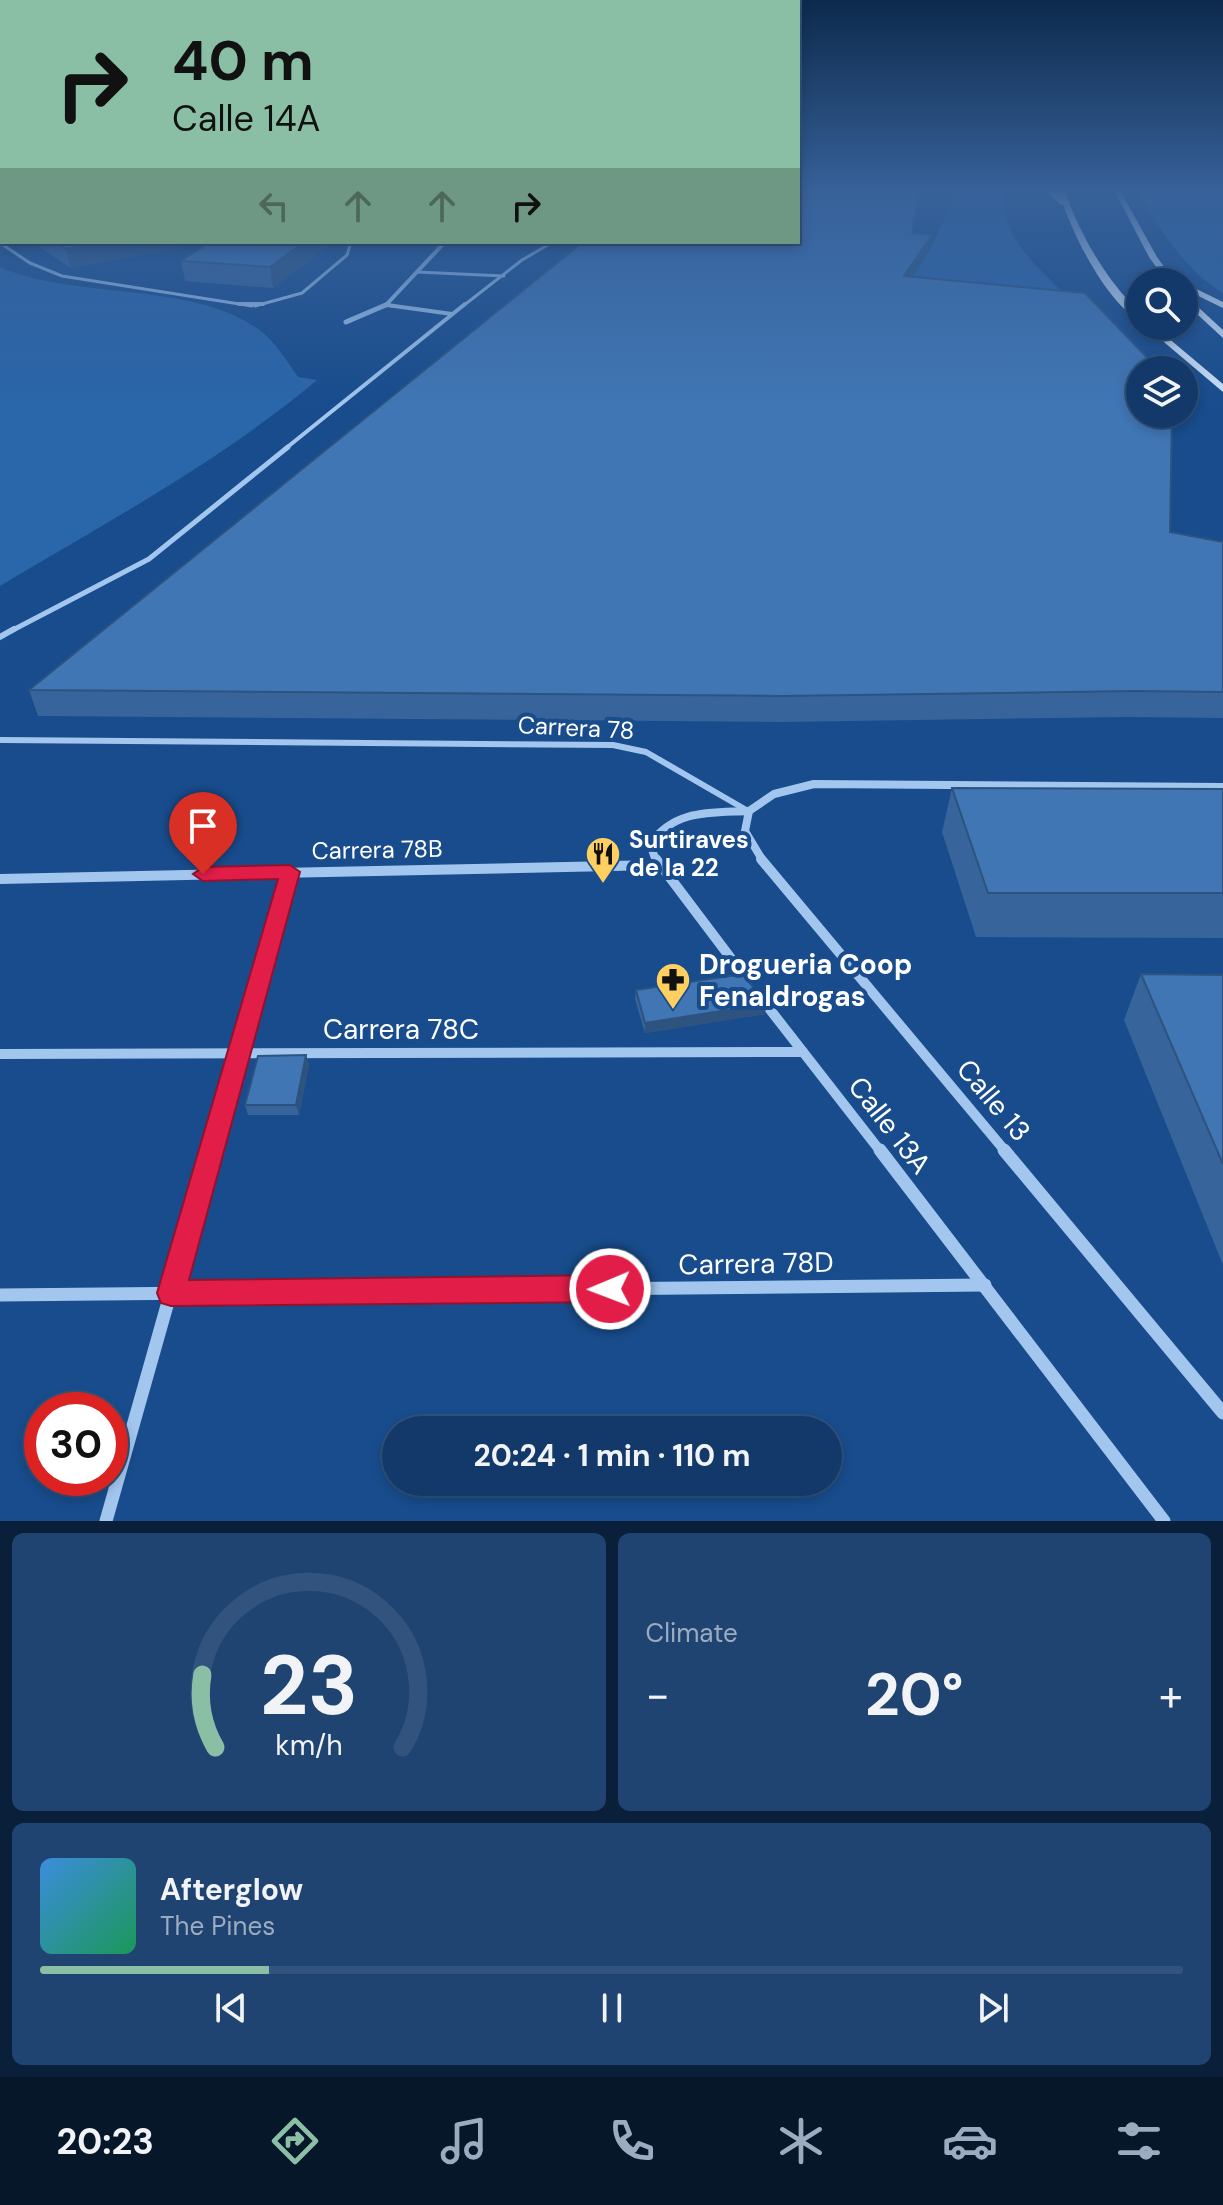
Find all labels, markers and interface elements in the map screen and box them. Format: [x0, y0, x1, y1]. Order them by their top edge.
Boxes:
text: 40 m [172, 24, 314, 97]
icon: right [40, 32, 144, 136]
text: Calle 14A [172, 95, 320, 142]
icon: left [252, 184, 296, 228]
icon: ahead [336, 184, 380, 228]
icon: ahead [420, 184, 464, 228]
icon: right [504, 184, 548, 228]
map controls [1126, 268, 1198, 428]
button: search [1126, 268, 1198, 340]
button: layers [1126, 356, 1198, 428]
street label: Carrera 78 [517, 709, 635, 746]
pin [169, 792, 237, 874]
icon: arrive [181, 804, 225, 848]
place label: Surtiraves de la 22 [629, 824, 749, 883]
street label: Carrera 78B [311, 833, 443, 866]
restaurant icon: Surtiraves de la 22 [584, 835, 622, 885]
place label: Drogueria Coop Fenaldrogas [699, 946, 912, 1015]
pharmacy icon: Drogueria Coop Fenaldrogas [654, 961, 692, 1011]
street label: Carrera 78C [323, 1011, 479, 1048]
street label: Calle 13 [948, 1051, 1039, 1149]
street label: Calle 13A [840, 1069, 939, 1182]
street label: Carrera 78D [678, 1244, 834, 1283]
position arrow [568, 1247, 652, 1331]
speed limit sign: 30 [24, 1392, 128, 1496]
text: 20:24 · 1 min · 110 m [473, 1436, 751, 1475]
text: Climate [646, 1616, 738, 1650]
text: 23 [260, 1631, 358, 1740]
text: 20° [865, 1655, 963, 1734]
text: − [646, 1666, 670, 1724]
text: + [1159, 1666, 1183, 1724]
text: km/h [275, 1727, 343, 1764]
text: Afterglow [160, 1870, 303, 1909]
text: The Pines [160, 1909, 275, 1943]
icon: previous [209, 1986, 253, 2030]
icon: pause [590, 1986, 634, 2030]
icon: next [971, 1986, 1015, 2030]
icon: directions [267, 2113, 323, 2169]
icon: music [436, 2113, 492, 2169]
icon: phone [604, 2113, 660, 2169]
icon: climate [773, 2113, 829, 2169]
icon: car [942, 2113, 998, 2169]
icon: filters [1111, 2113, 1167, 2169]
text: 20:23 [56, 2118, 154, 2165]

